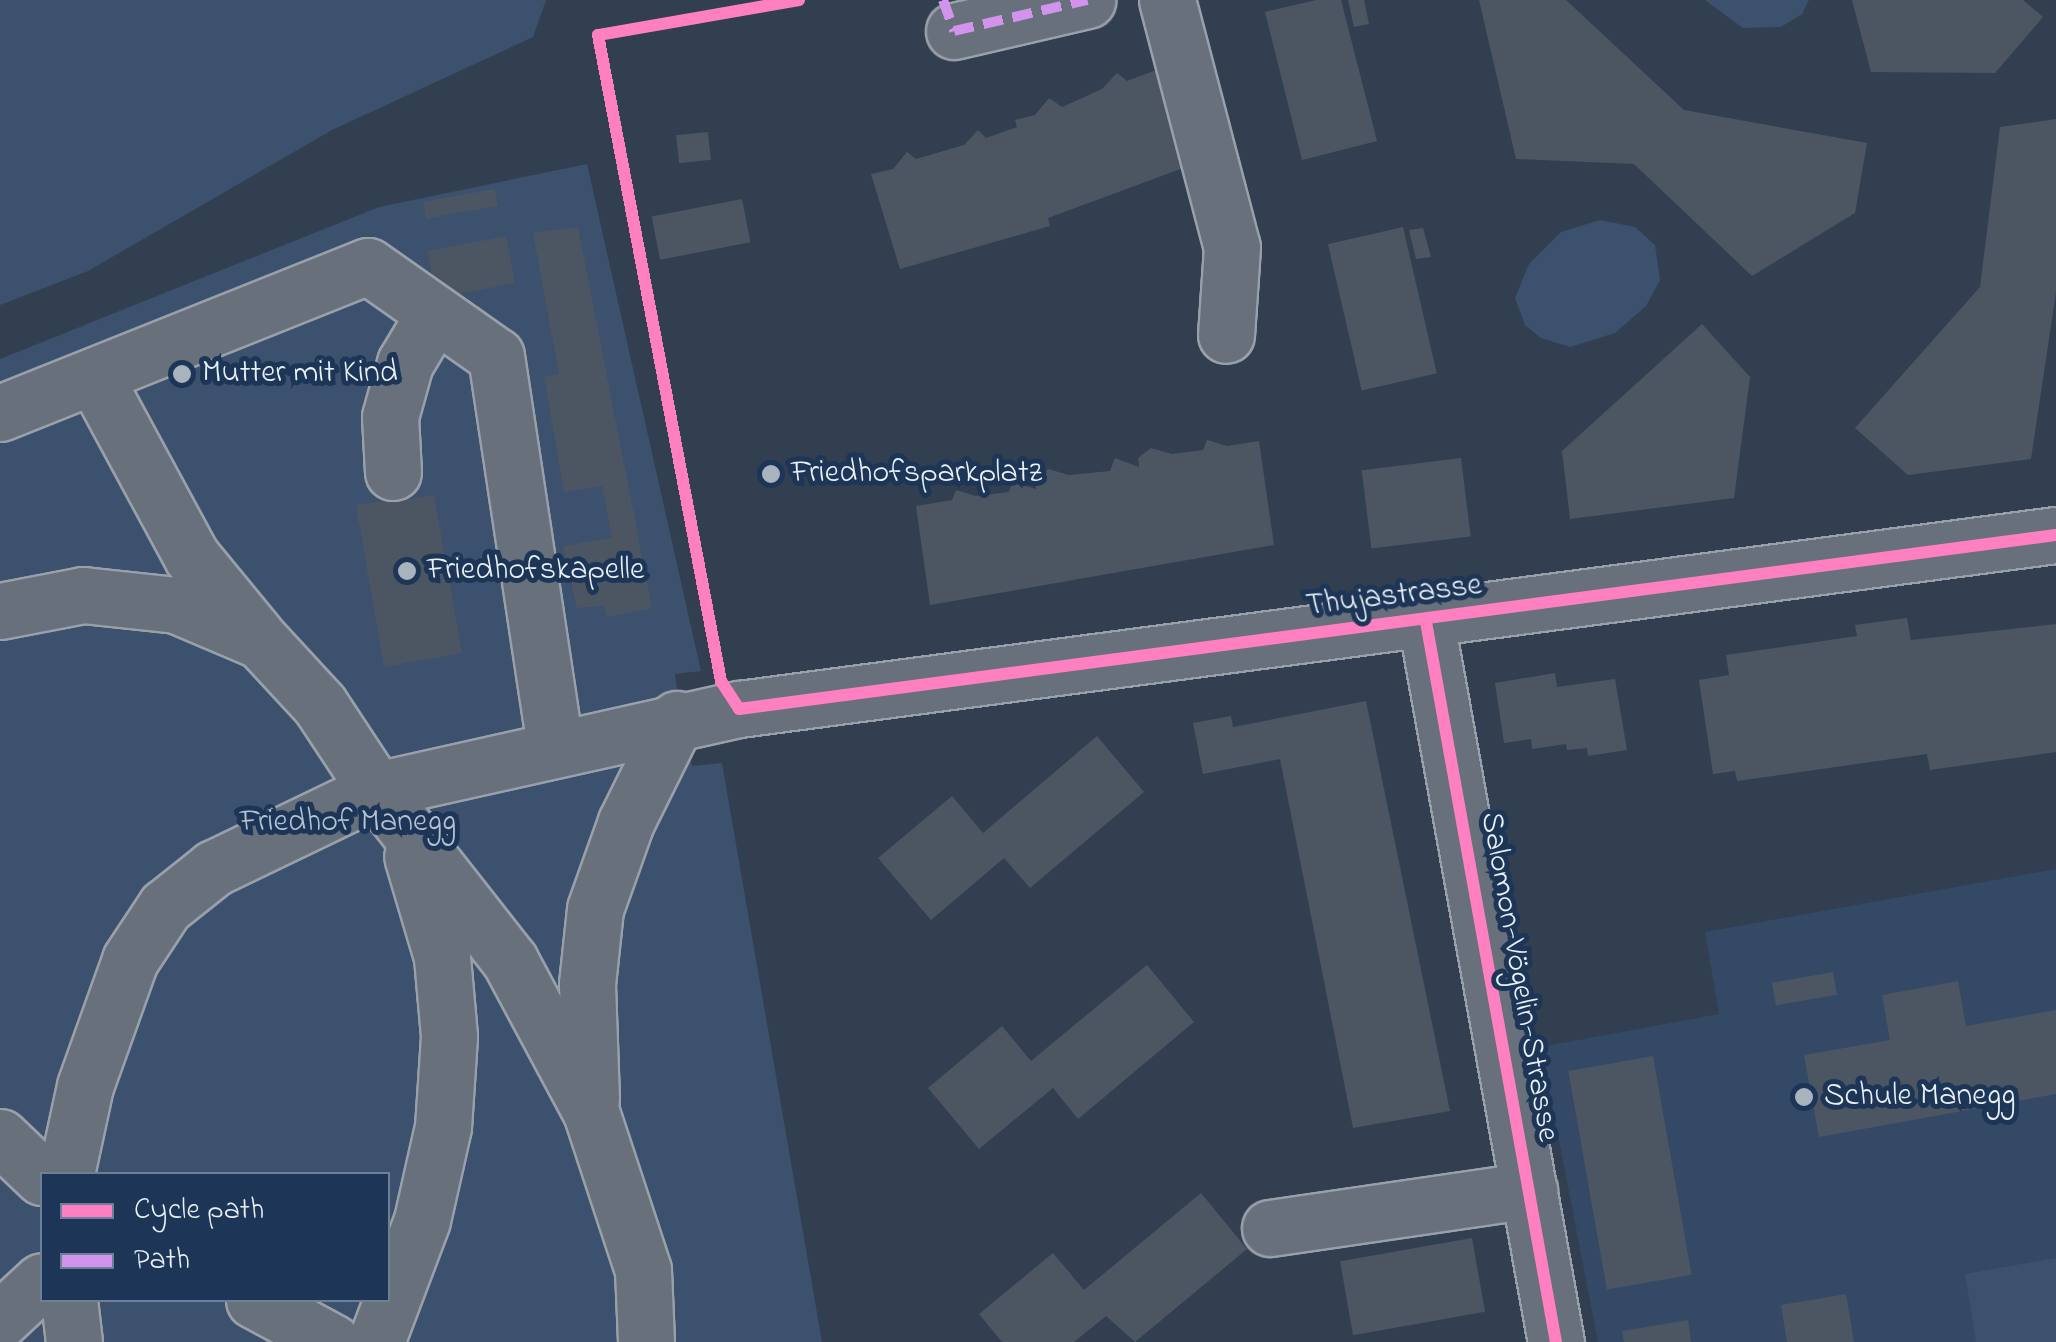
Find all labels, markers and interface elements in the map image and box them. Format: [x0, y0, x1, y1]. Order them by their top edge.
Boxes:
place label: Mutter mit Kind [202, 355, 398, 393]
marker: Mutter mit Kind [171, 363, 193, 385]
place label: Friedhofsparkplatz [791, 455, 1042, 493]
marker: Friedhofsparkplatz [760, 463, 782, 485]
place label: Friedhofskapelle [427, 552, 644, 590]
marker: Friedhofskapelle [396, 560, 418, 582]
street label: Thujastrasse [1304, 567, 1484, 627]
park label: Friedhof Manegg [240, 804, 456, 842]
street label: Salomon-Vögelin-Strasse [1470, 809, 1566, 1145]
place label: Schule Manegg [1824, 1078, 2015, 1116]
marker: Schule Manegg [1793, 1086, 1815, 1108]
legend [40, 1172, 390, 1302]
text: Cycle path [134, 1189, 264, 1233]
text: Path [134, 1239, 190, 1283]

